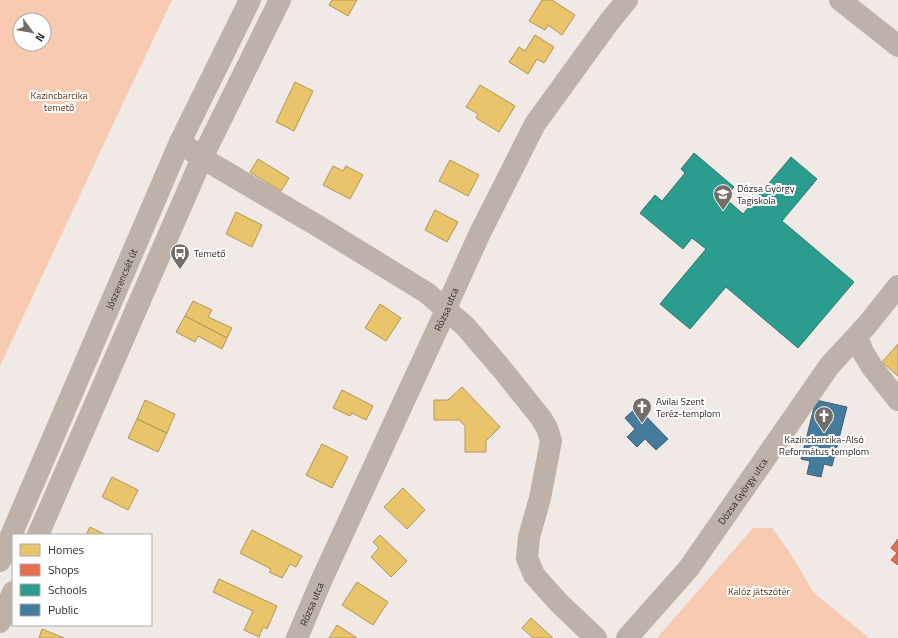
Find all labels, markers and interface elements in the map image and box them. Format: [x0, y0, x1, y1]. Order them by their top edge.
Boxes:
north arrow [12, 12, 52, 52]
text: N [32, 30, 49, 45]
park label: Kazincbarcika temető [30, 88, 88, 115]
place label: Dózsa György Tagiskola [737, 181, 795, 208]
school or university icon: Dózsa György Tagiskola [712, 183, 734, 211]
bus stop icon: Temető [169, 242, 191, 270]
street label: Jószerencsét út [101, 246, 141, 312]
place label: Temető [194, 246, 226, 261]
street label: Rózsa utca [430, 285, 462, 333]
place label: Avilai Szent Teréz-templom [656, 394, 720, 421]
church icon: Avilai Szent Teréz-templom [631, 396, 653, 424]
church icon: Kazincbarcika-Alsó Református templom [813, 405, 835, 433]
place label: Kazincbarcika-Alsó Református templom [779, 432, 869, 459]
street label: Dózsa György utca [714, 455, 771, 528]
legend [12, 534, 152, 626]
text: Homes [48, 540, 84, 559]
text: Shops [48, 560, 80, 579]
text: Schools [48, 580, 88, 599]
street label: Rózsa utca [296, 580, 327, 628]
park label: Kalóz játszótér [728, 584, 791, 599]
text: Public [48, 600, 78, 619]

